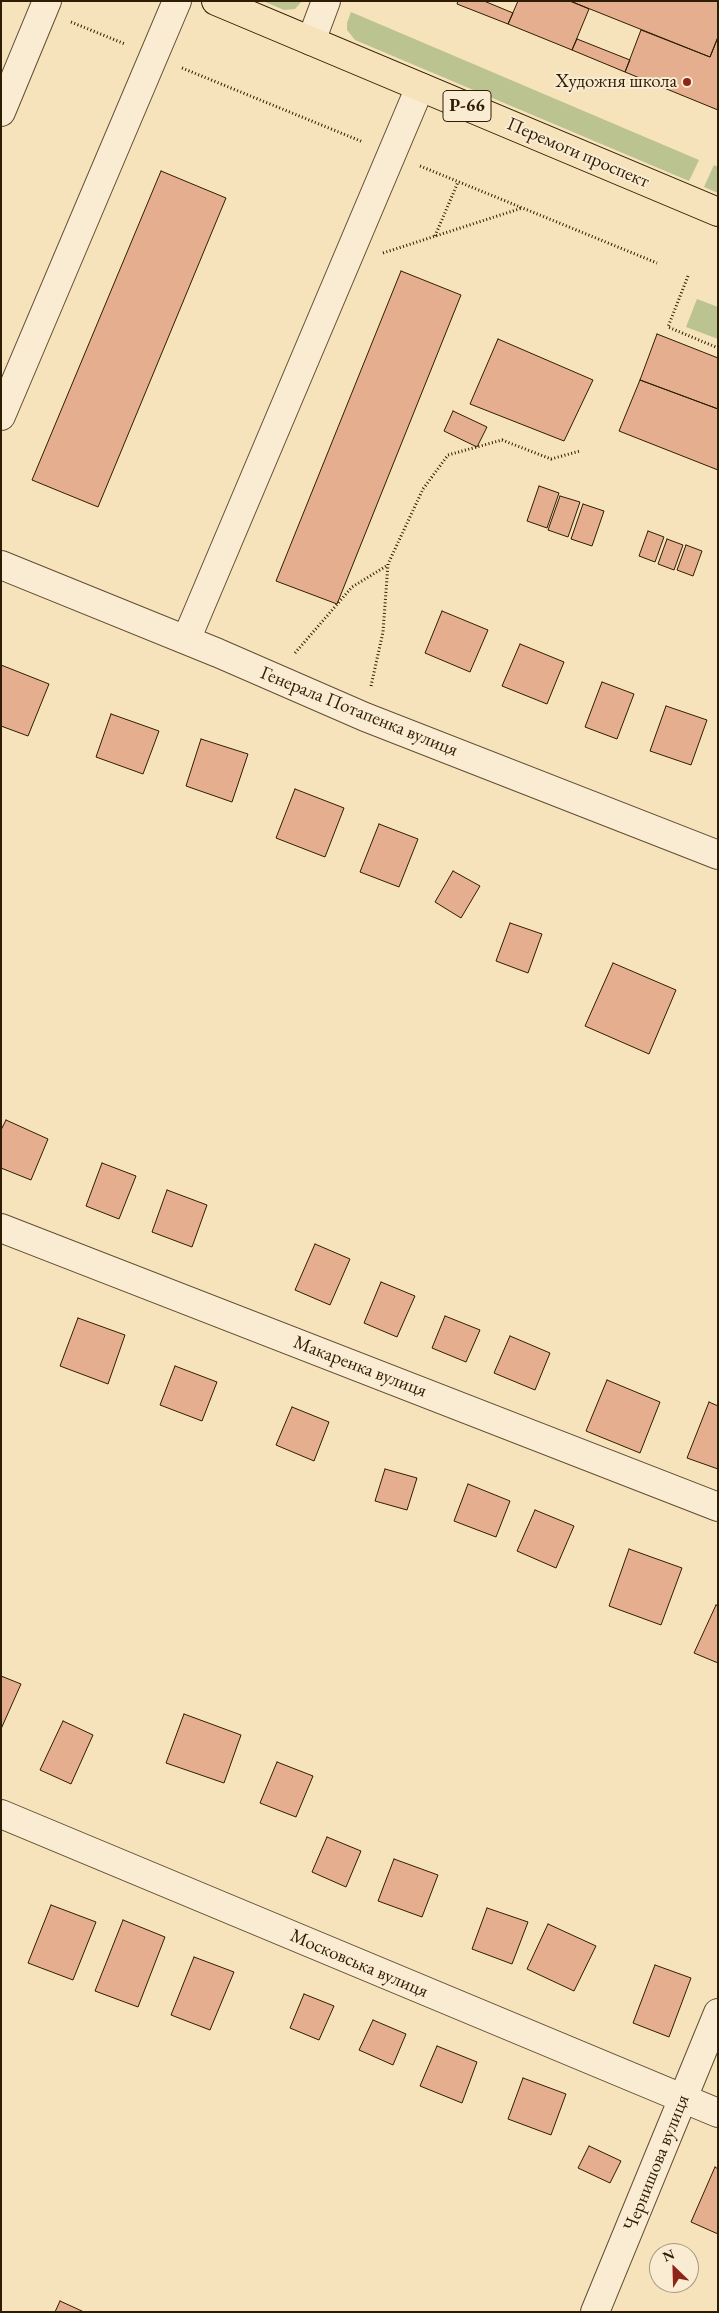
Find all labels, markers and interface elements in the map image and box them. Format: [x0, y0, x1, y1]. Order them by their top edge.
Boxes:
place label: Художня школа [556, 71, 677, 93]
marker: Художня школа [681, 76, 693, 88]
road number: Р-66 [443, 90, 491, 122]
street label: Перемоги проспект [503, 113, 653, 193]
street label: Генерала Потапенка вулиця [257, 662, 461, 762]
street label: Макаренка вулиця [290, 1331, 430, 1403]
street label: Московська вулиця [287, 1925, 431, 2003]
street label: Чернишова вулиця [619, 2091, 695, 2235]
north arrow [649, 2243, 699, 2293]
text: N [659, 2245, 677, 2266]

